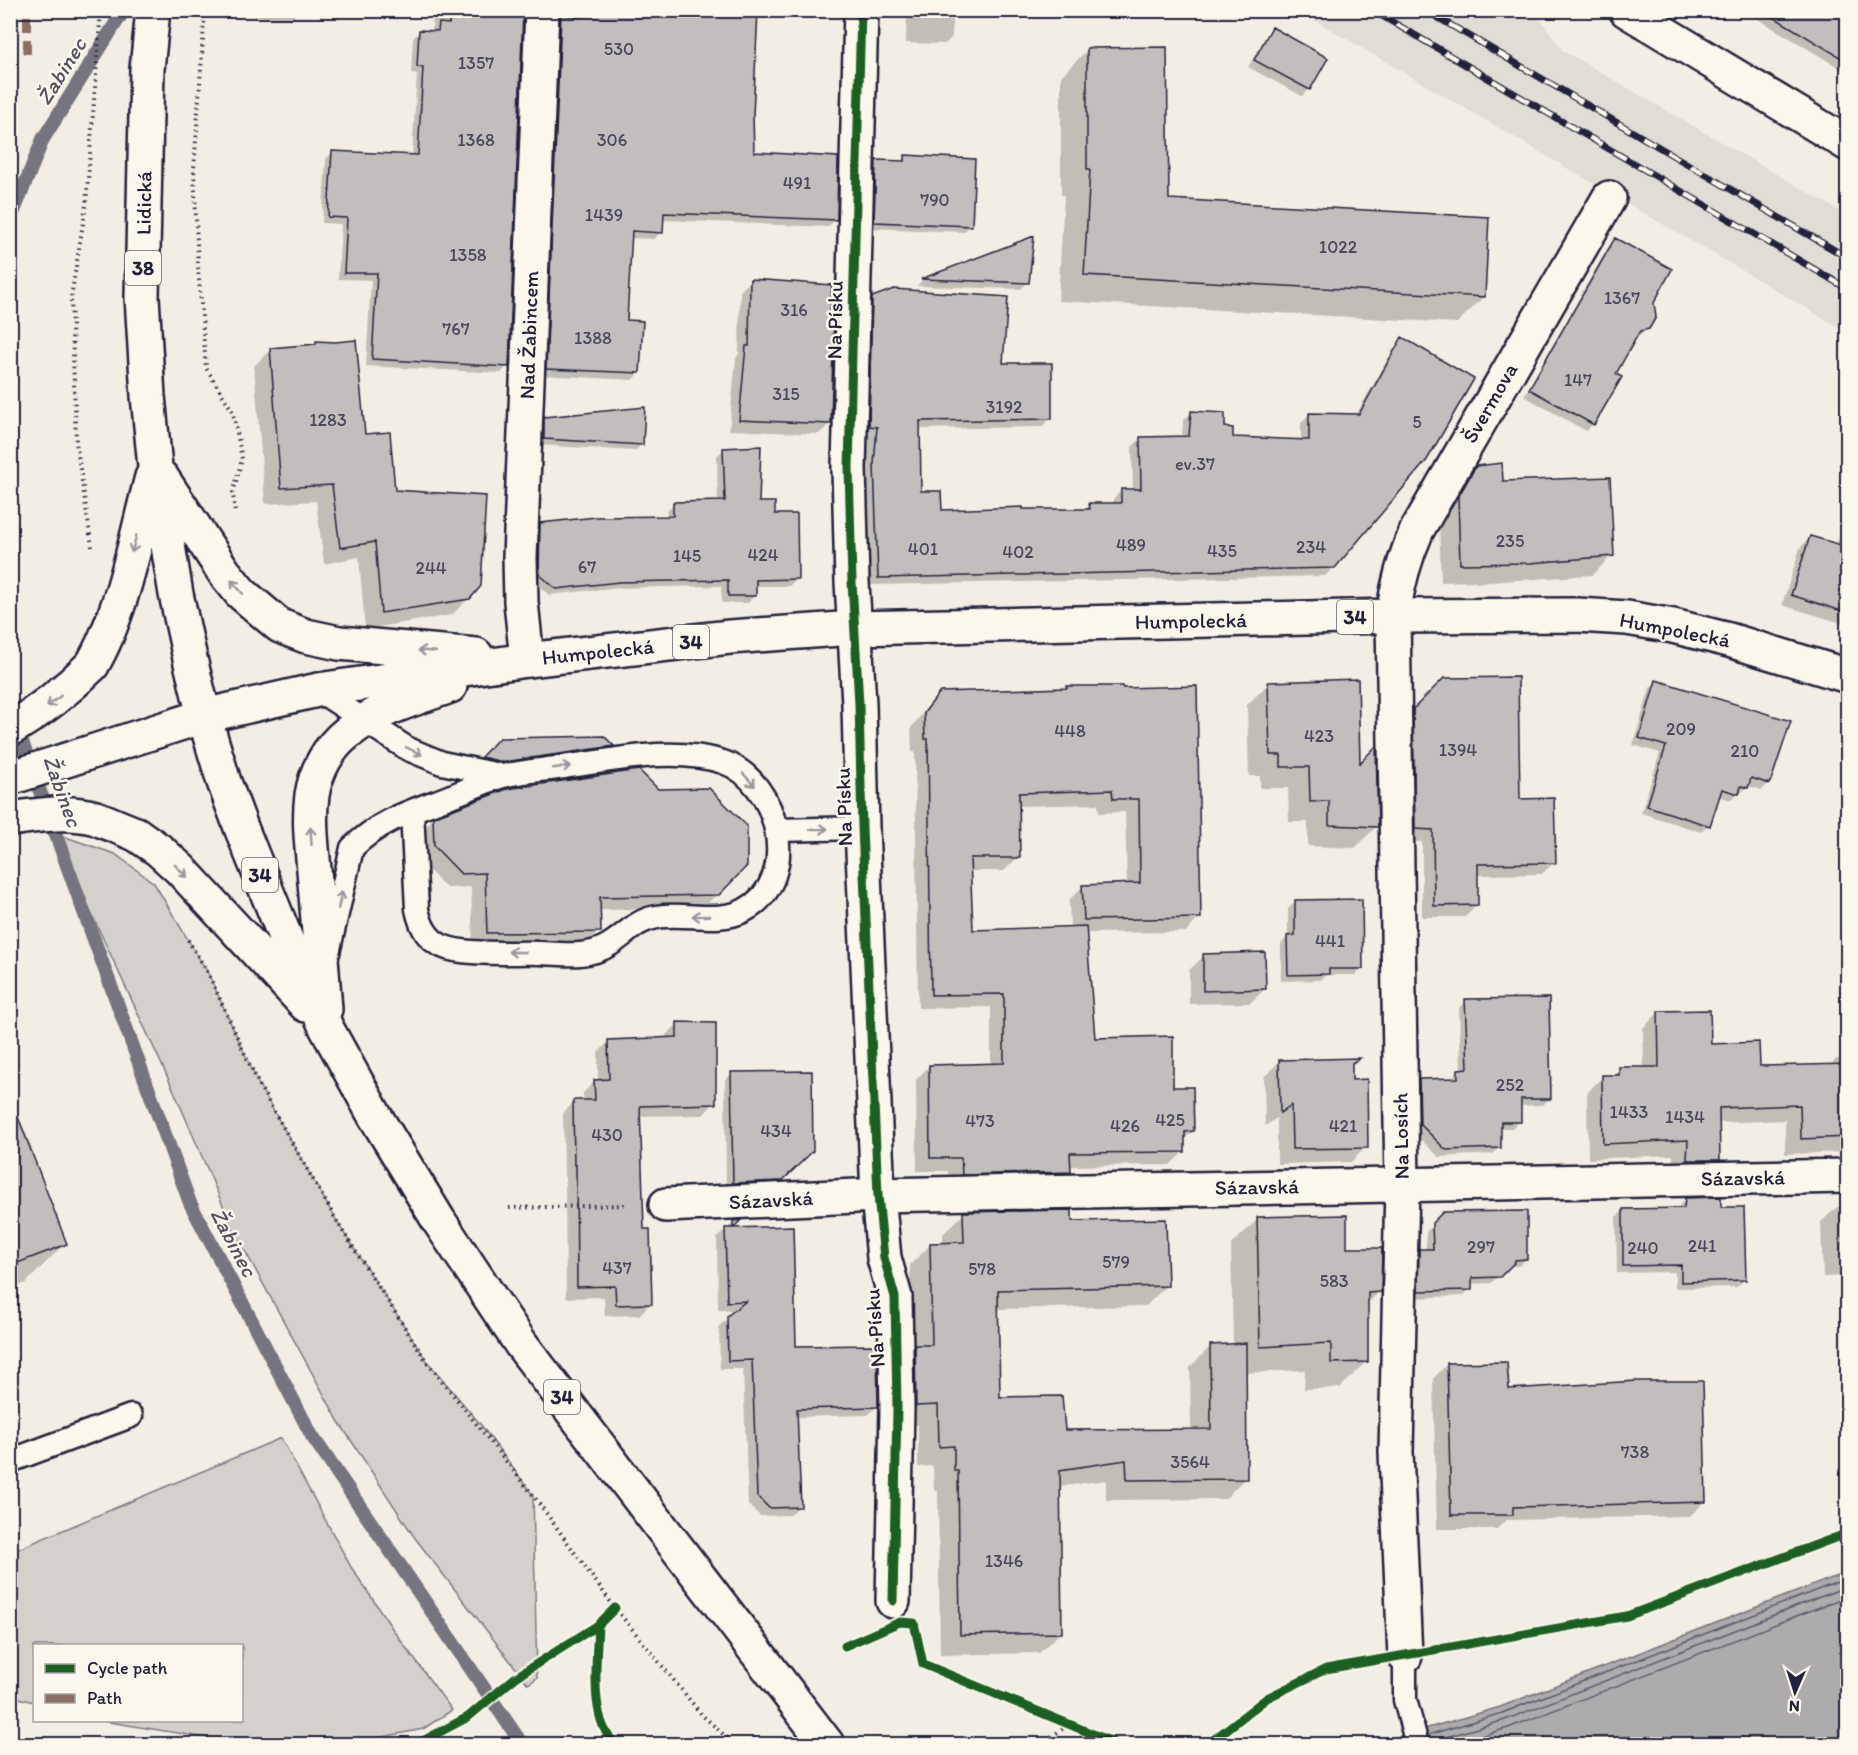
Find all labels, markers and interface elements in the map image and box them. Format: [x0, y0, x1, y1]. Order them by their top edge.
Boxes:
water label: Žabinec [30, 31, 93, 110]
house number: 530 [604, 38, 634, 60]
house number: 1357 [458, 52, 494, 74]
house number: 1368 [457, 129, 495, 151]
house number: 306 [597, 129, 627, 151]
street label: Lidická [130, 171, 157, 235]
house number: 491 [783, 172, 811, 194]
house number: 790 [920, 189, 950, 211]
house number: 1439 [585, 204, 623, 226]
house number: 1022 [1319, 236, 1358, 258]
house number: 1358 [449, 244, 487, 266]
road number: 38 [125, 251, 161, 285]
street label: Nad Žabincem [514, 270, 543, 400]
street label: Na Písku [821, 280, 848, 360]
house number: 1367 [1604, 287, 1640, 309]
house number: 316 [780, 299, 808, 321]
house number: 767 [442, 318, 470, 340]
house number: 1388 [574, 327, 612, 349]
street label: Švermova [1457, 358, 1523, 447]
house number: 147 [1564, 369, 1592, 391]
house number: 315 [772, 383, 800, 405]
house number: 3192 [985, 396, 1023, 418]
house number: 1283 [309, 409, 347, 431]
house number: 5 [1412, 411, 1422, 433]
house number: ev.37 [1175, 453, 1215, 475]
house number: 235 [1496, 530, 1524, 552]
one-way arrow [128, 534, 139, 553]
house number: 489 [1116, 534, 1146, 556]
house number: 234 [1296, 536, 1326, 558]
house number: 401 [908, 538, 938, 560]
house number: 435 [1207, 540, 1237, 562]
house number: 402 [1002, 541, 1034, 563]
house number: 424 [747, 544, 779, 566]
house number: 145 [673, 545, 701, 567]
house number: 67 [578, 556, 596, 578]
house number: 244 [415, 557, 447, 579]
one-way arrow [230, 580, 244, 595]
road number: 34 [1337, 600, 1373, 634]
street label: Humpolecká [1135, 607, 1247, 634]
street label: Humpolecká [1618, 607, 1733, 653]
road number: 34 [673, 625, 709, 659]
street label: Humpolecká [541, 633, 655, 670]
one-way arrow [418, 645, 438, 656]
one-way arrow [46, 694, 62, 707]
house number: 209 [1666, 718, 1696, 740]
house number: 448 [1054, 720, 1086, 742]
house number: 423 [1304, 725, 1334, 747]
house number: 1394 [1439, 739, 1477, 761]
house number: 210 [1731, 740, 1759, 762]
one-way arrow [404, 745, 422, 757]
water label: Žabinec [37, 752, 88, 832]
one-way arrow [552, 762, 572, 773]
street label: Na Písku [830, 767, 857, 847]
one-way arrow [742, 773, 756, 788]
one-way arrow [809, 823, 829, 835]
one-way arrow [306, 826, 317, 846]
road number: 34 [242, 858, 278, 892]
one-way arrow [174, 863, 189, 878]
one-way arrow [334, 891, 346, 910]
one-way arrow [692, 910, 712, 922]
house number: 441 [1315, 930, 1345, 952]
one-way arrow [507, 947, 527, 958]
house number: 252 [1496, 1074, 1525, 1096]
street label: Na Losích [1387, 1093, 1414, 1180]
house number: 1433 [1610, 1101, 1649, 1123]
house number: 1434 [1665, 1106, 1705, 1128]
house number: 425 [1155, 1109, 1185, 1131]
house number: 473 [965, 1110, 995, 1132]
house number: 426 [1110, 1115, 1140, 1137]
house number: 421 [1329, 1115, 1357, 1137]
house number: 434 [760, 1120, 792, 1142]
house number: 430 [591, 1124, 623, 1146]
street label: Sázavská [1701, 1164, 1785, 1191]
street label: Sázavská [1215, 1173, 1299, 1200]
street label: Sázavská [728, 1185, 814, 1214]
water label: Žabinec [204, 1203, 264, 1283]
house number: 241 [1688, 1235, 1716, 1257]
house number: 297 [1467, 1236, 1495, 1258]
house number: 240 [1627, 1237, 1659, 1259]
house number: 579 [1102, 1251, 1130, 1273]
house number: 437 [602, 1257, 632, 1279]
house number: 578 [968, 1258, 996, 1280]
house number: 583 [1319, 1270, 1349, 1292]
street label: Na Písku [859, 1288, 890, 1368]
road number: 34 [544, 1380, 580, 1414]
house number: 738 [1621, 1441, 1649, 1463]
house number: 3564 [1170, 1451, 1210, 1473]
house number: 1346 [985, 1550, 1023, 1572]
legend [33, 1644, 243, 1722]
text: Cycle path [87, 1657, 168, 1679]
north arrow [1765, 1662, 1825, 1722]
text: Path [87, 1687, 122, 1709]
text: N [1788, 1697, 1800, 1716]

